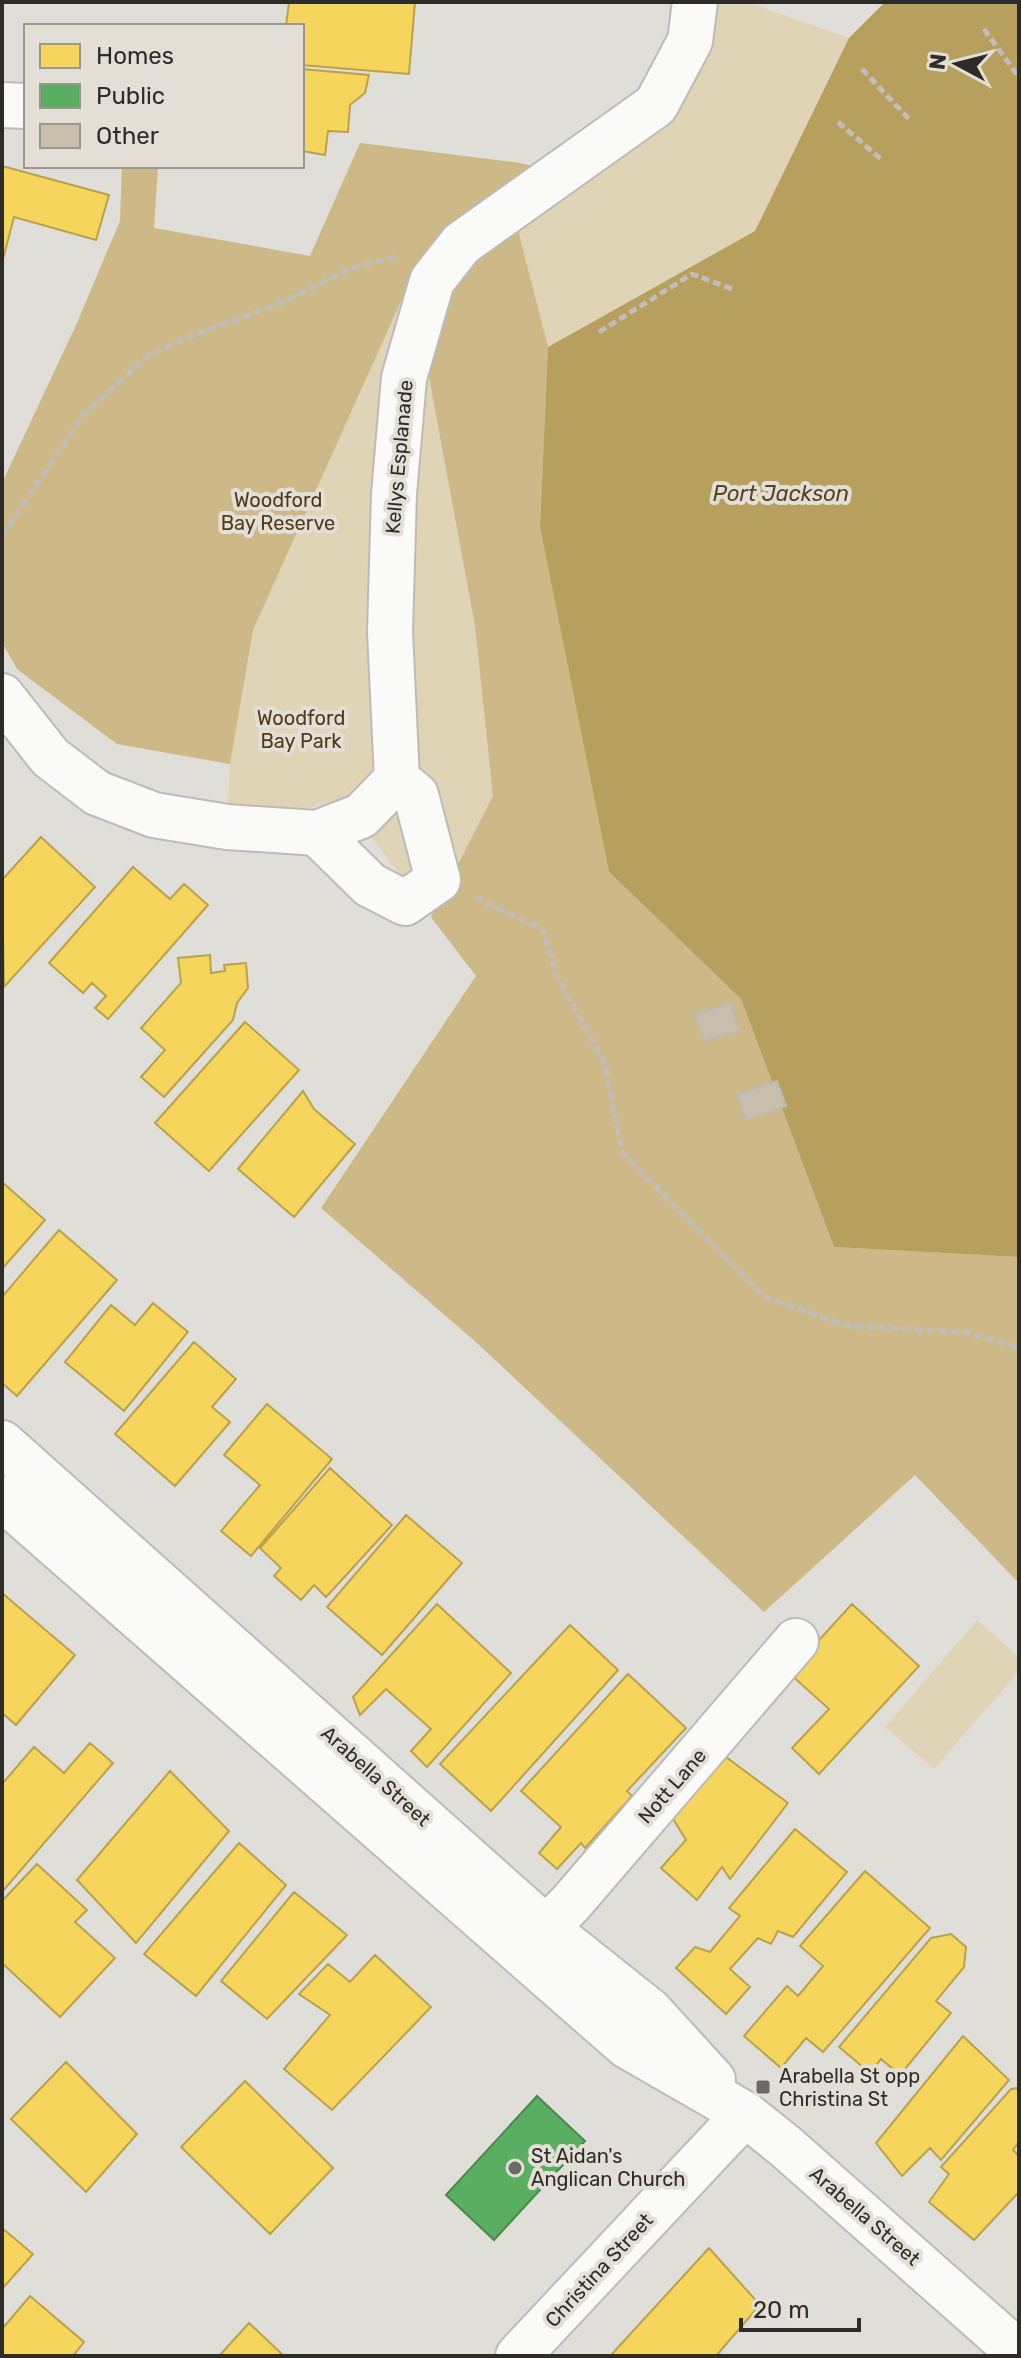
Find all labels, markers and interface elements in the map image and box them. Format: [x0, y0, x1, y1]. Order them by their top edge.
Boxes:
legend [24, 24, 304, 168]
north arrow [917, 24, 997, 104]
text: Homes [96, 42, 174, 70]
text: N [923, 52, 952, 71]
text: Public [96, 82, 165, 110]
text: Other [96, 122, 159, 150]
street label: Kellys Esplanade [380, 379, 418, 535]
water label: Port Jackson [713, 480, 849, 507]
park label: Woodford Bay Reserve [221, 488, 335, 535]
park label: Woodford Bay Park [257, 706, 345, 753]
street label: Arabella Street [317, 1721, 436, 1831]
street label: Nott Lane [633, 1744, 711, 1828]
place label: Arabella St opp Christina St [779, 2064, 920, 2111]
marker: Arabella St opp Christina St [754, 2078, 772, 2096]
place label: St Aidan's Anglican Church [531, 2144, 685, 2191]
marker: St Aidan's Anglican Church [506, 2159, 524, 2177]
street label: Arabella Street [805, 2162, 925, 2271]
street label: Christina Street [540, 2208, 658, 2332]
scale bar [741, 2282, 859, 2332]
text: 20 m [753, 2296, 810, 2324]

